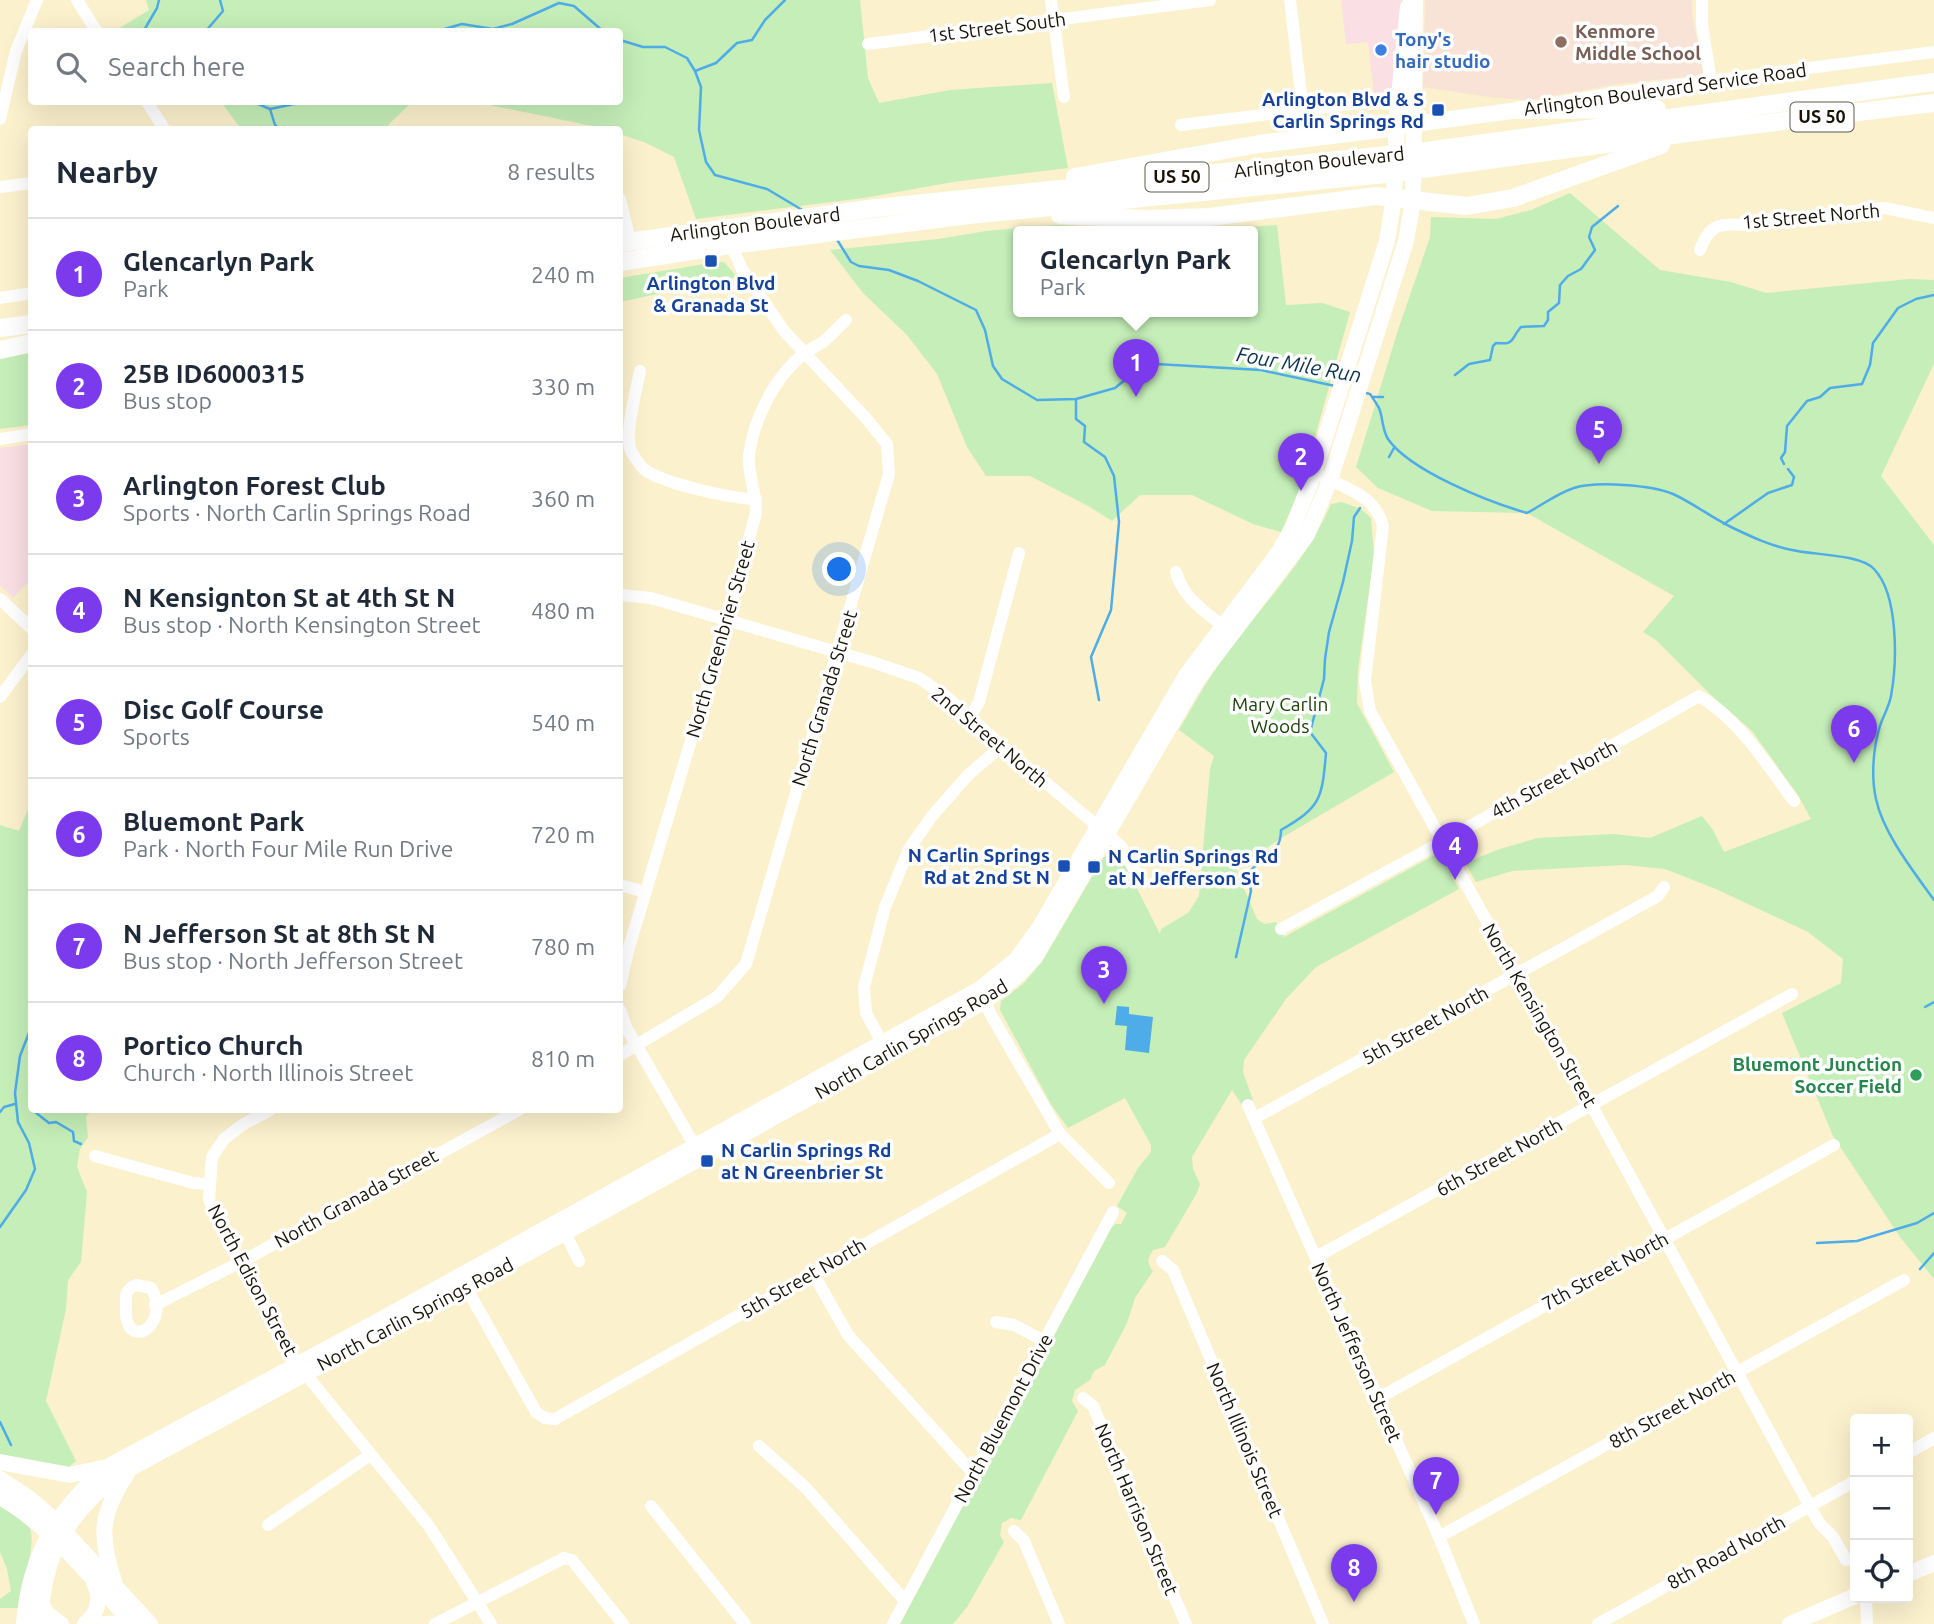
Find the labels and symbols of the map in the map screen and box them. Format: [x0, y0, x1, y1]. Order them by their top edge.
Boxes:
street label: 1st Street South [927, 8, 1067, 46]
place label: Kenmore Middle School [1575, 20, 1701, 64]
place label: Tony's hair studio [1395, 28, 1490, 72]
marker: Kenmore Middle School [1553, 34, 1569, 50]
marker: Tony's hair studio [1373, 42, 1389, 58]
street label: Arlington Boulevard Service Road [1522, 58, 1808, 120]
place label: Arlington Blvd & S Carlin Springs Rd [1262, 88, 1424, 132]
marker: Arlington Blvd & S Carlin Springs Rd [1430, 102, 1446, 118]
road number: US 50 [1790, 103, 1854, 132]
street label: Arlington Boulevard [1233, 142, 1405, 182]
road number: US 50 [1146, 162, 1208, 192]
street label: 1st Street North [1741, 199, 1881, 233]
street label: Arlington Boulevard [669, 203, 841, 245]
marker: Arlington Blvd & Granada St [703, 253, 719, 269]
place label: Arlington Blvd & Granada St [647, 272, 776, 316]
pin: 1 [1113, 339, 1159, 397]
water label: Four Mile Run [1235, 341, 1363, 387]
pin: 5 [1576, 406, 1622, 464]
pin: 2 [1278, 433, 1324, 491]
street label: North Greenbrier Street [681, 537, 759, 740]
your location [822, 552, 856, 586]
street label: North Granada Street [787, 607, 861, 789]
street label: 2nd Street North [928, 682, 1052, 792]
park label: Mary Carlin Woods [1232, 693, 1328, 737]
pin: 6 [1831, 705, 1877, 763]
street label: 4th Street North [1487, 735, 1621, 823]
pin: 4 [1432, 822, 1478, 880]
place label: N Carlin Springs Rd at 2nd St N [908, 844, 1050, 888]
place label: N Carlin Springs Rd at N Jefferson St [1108, 845, 1278, 889]
marker: N Carlin Springs Rd at 2nd St N [1056, 858, 1072, 874]
marker: N Carlin Springs Rd at N Jefferson St [1086, 859, 1102, 875]
street label: North Kensington Street [1478, 919, 1602, 1111]
pin: 3 [1081, 946, 1127, 1004]
street label: North Carlin Springs Road [811, 975, 1011, 1103]
street label: 5th Street North [1358, 981, 1492, 1069]
place label: Bluemont Junction Soccer Field [1733, 1053, 1902, 1097]
marker: Bluemont Junction Soccer Field [1908, 1067, 1924, 1083]
street label: 6th Street North [1432, 1113, 1566, 1201]
place label: N Carlin Springs Rd at N Greenbrier St [721, 1139, 891, 1183]
street label: North Granada Street [271, 1144, 442, 1252]
marker: N Carlin Springs Rd at N Greenbrier St [699, 1153, 715, 1169]
street label: North Edison Street [204, 1200, 302, 1360]
street label: 7th Street North [1538, 1227, 1672, 1315]
street label: 5th Street North [736, 1233, 870, 1323]
street label: North Carlin Springs Road [313, 1253, 517, 1375]
street label: North Jefferson Street [1307, 1259, 1407, 1446]
street label: North Bluemont Drive [949, 1330, 1057, 1506]
street label: North Illinois Street [1202, 1359, 1288, 1521]
street label: 8th Street North [1605, 1365, 1739, 1453]
street label: North Harrison Street [1091, 1420, 1183, 1599]
pin: 7 [1413, 1457, 1459, 1515]
street label: 8th Road North [1663, 1510, 1789, 1594]
pin: 8 [1331, 1544, 1377, 1602]

